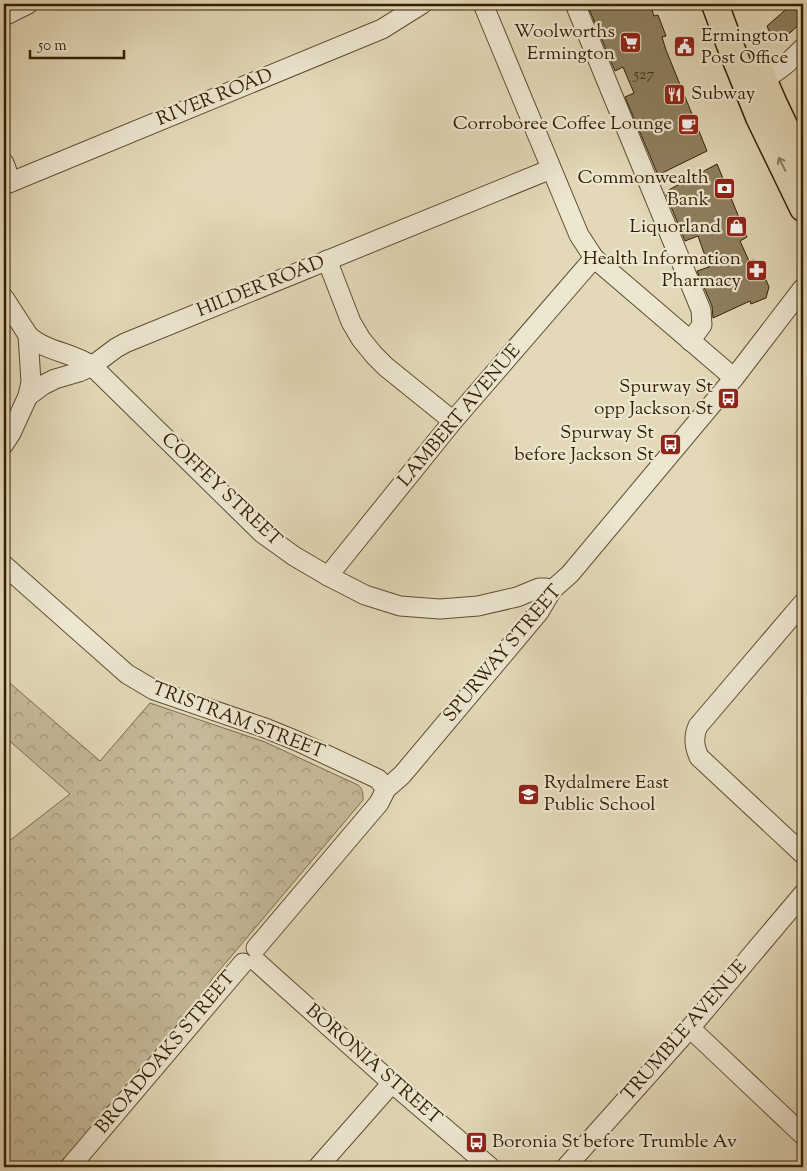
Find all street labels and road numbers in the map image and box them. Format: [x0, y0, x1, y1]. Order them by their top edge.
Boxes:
street label: RIVER ROAD [153, 62, 277, 134]
street label: HILDER ROAD [193, 249, 329, 325]
street label: LAMBERT AVENUE [392, 338, 528, 493]
street label: COFFEY STREET [155, 427, 287, 553]
street label: SPURWAY STREET [437, 579, 569, 729]
street label: TRISTRAM STREET [148, 676, 328, 766]
street label: TRUMBLE AVENUE [616, 954, 754, 1108]
street label: BROADOAKS STREET [90, 966, 242, 1140]
street label: BORONIA STREET [299, 998, 447, 1132]

